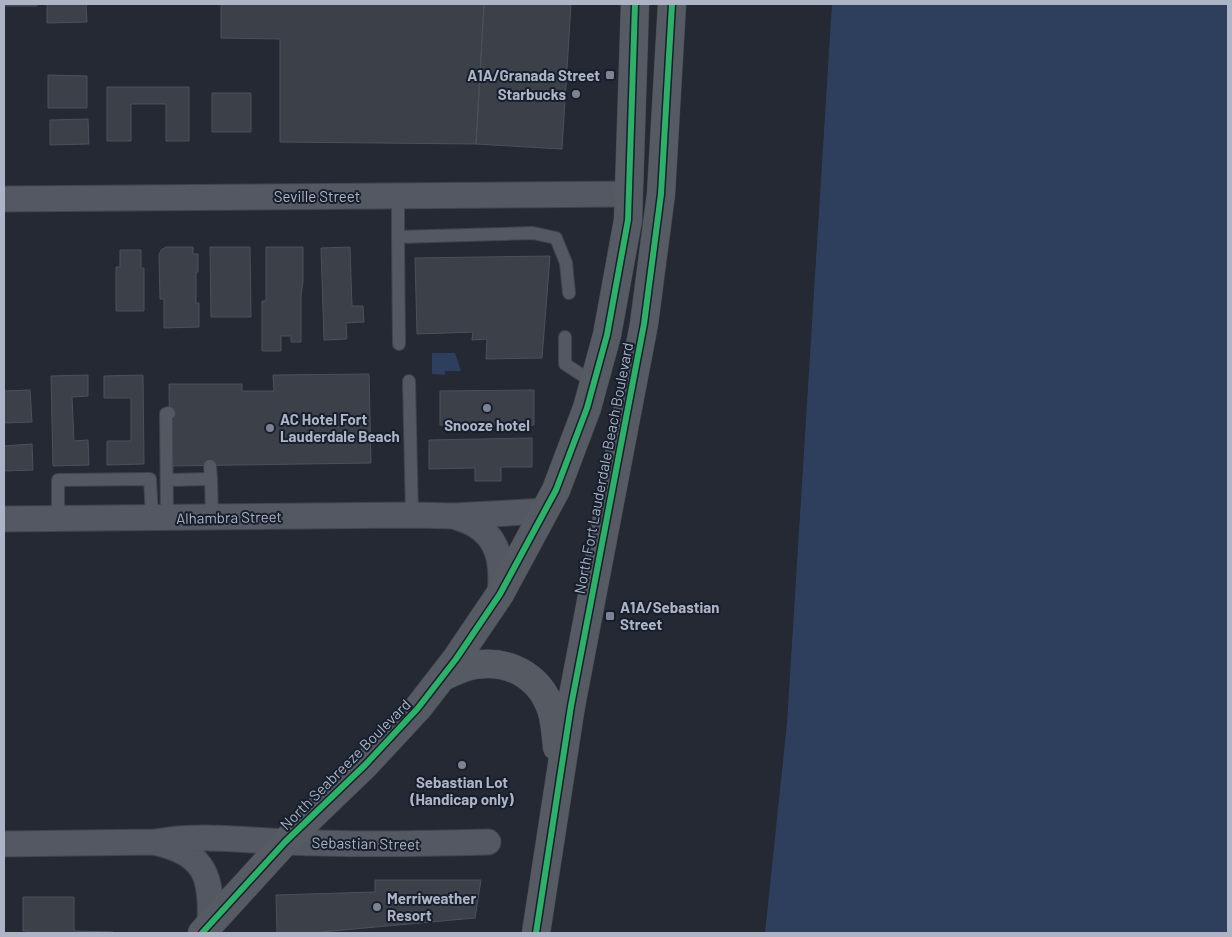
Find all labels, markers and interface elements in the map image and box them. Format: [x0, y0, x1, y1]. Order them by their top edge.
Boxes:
place label: A1A/Granada Street [467, 66, 600, 84]
marker: A1A/Granada Street [604, 69, 616, 81]
place label: Starbucks [498, 85, 566, 103]
marker: Starbucks [570, 88, 582, 100]
street label: Seville Street [274, 187, 360, 205]
street label: North Fort Lauderdale Beach Boulevard [570, 341, 636, 595]
marker: Snooze hotel [481, 402, 493, 414]
place label: AC Hotel Fort Lauderdale Beach [280, 410, 400, 445]
place label: Snooze hotel [444, 416, 530, 434]
marker: AC Hotel Fort Lauderdale Beach [264, 422, 276, 434]
street label: Alhambra Street [176, 507, 282, 527]
place label: A1A/Sebastian Street [620, 598, 719, 633]
marker: A1A/Sebastian Street [604, 610, 616, 622]
street label: North Seabreeze Boulevard [276, 695, 414, 833]
marker: Sebastian Lot (Handicap only) [456, 759, 468, 771]
place label: Sebastian Lot (Handicap only) [409, 773, 515, 808]
street label: Sebastian Street [311, 833, 421, 853]
place label: Merriweather Resort [387, 889, 476, 924]
marker: Merriweather Resort [371, 901, 383, 913]

